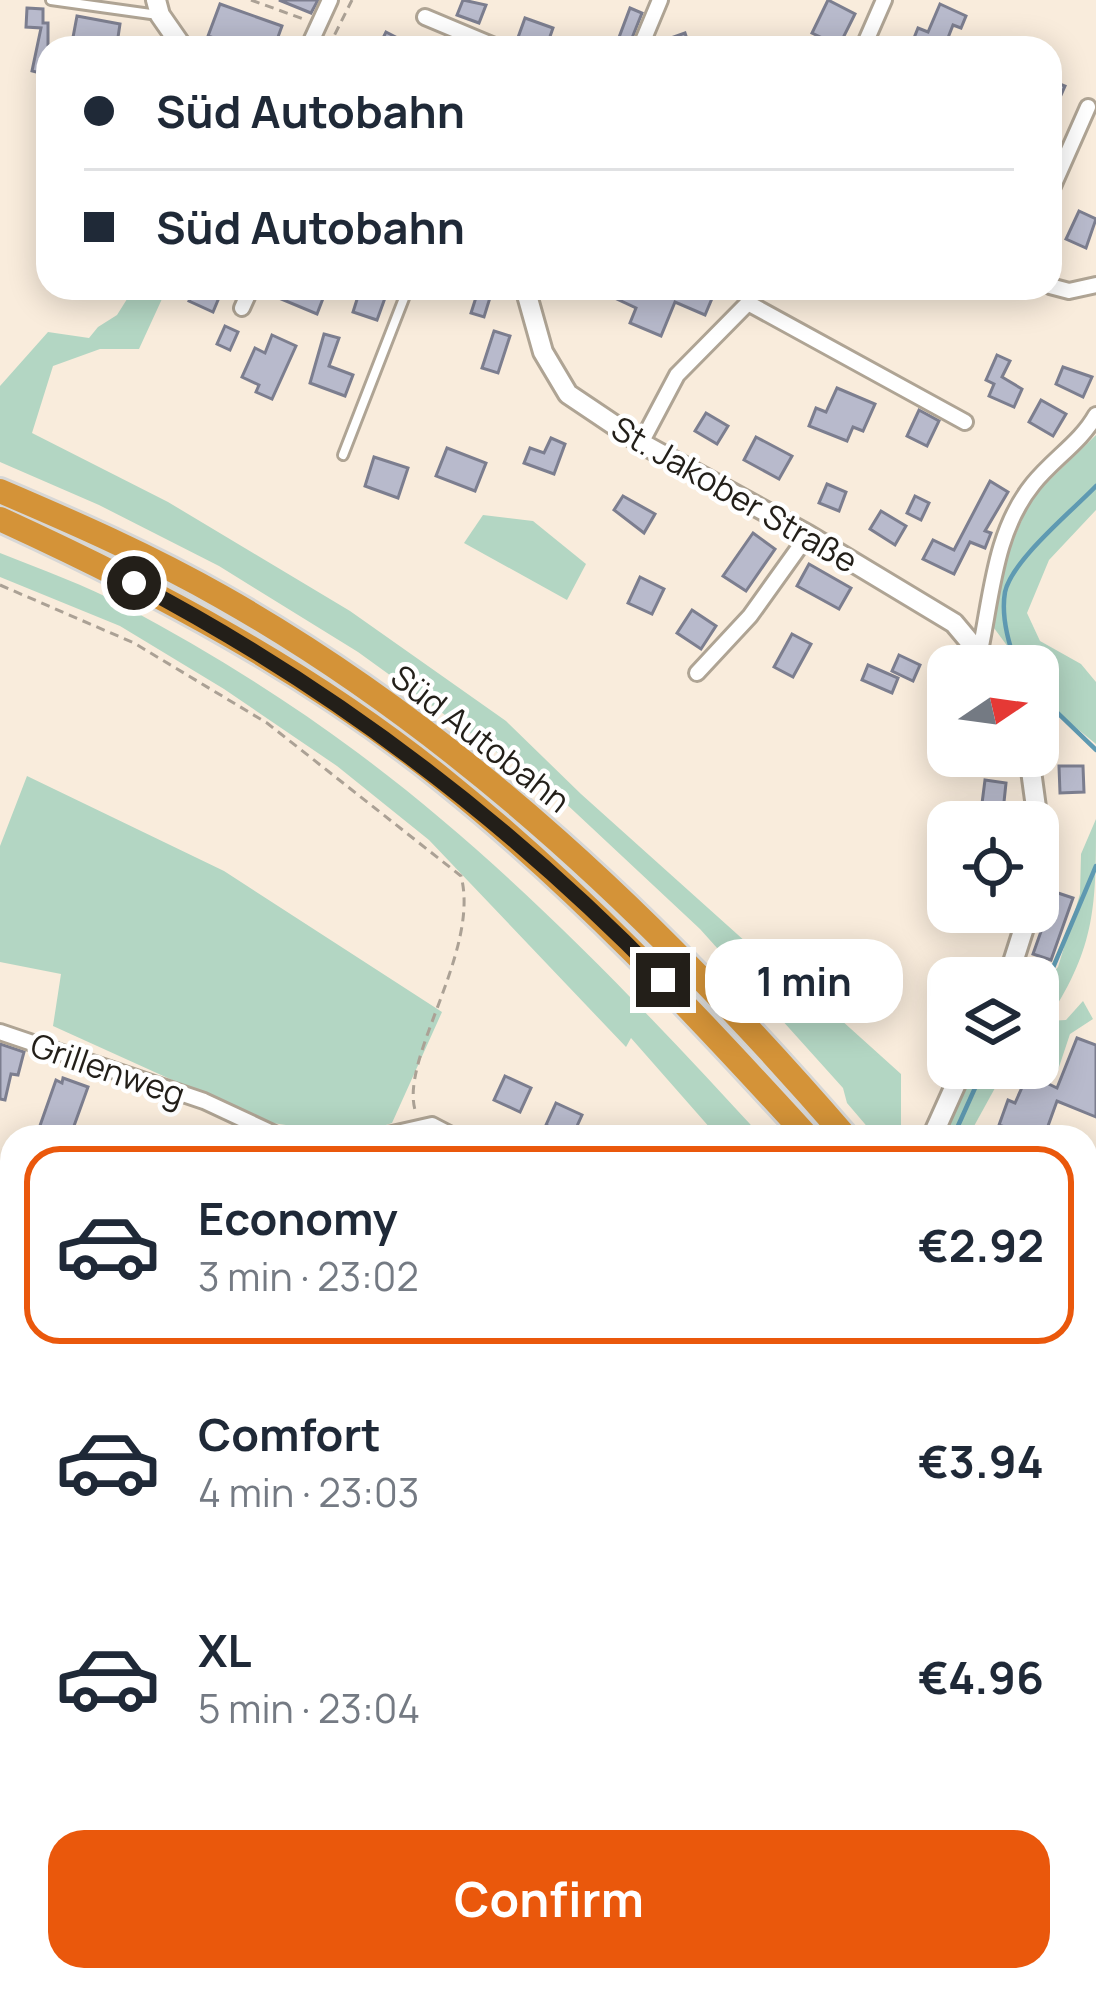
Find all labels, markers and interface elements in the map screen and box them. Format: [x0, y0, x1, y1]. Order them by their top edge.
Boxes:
text: Süd Autobahn [156, 80, 465, 142]
text: Süd Autobahn [156, 196, 465, 258]
street label: St. Jakober Straße [604, 405, 866, 583]
route start [107, 556, 161, 610]
north arrow [927, 645, 1059, 777]
map controls [927, 645, 1059, 1089]
street label: Süd Autobahn [382, 654, 580, 822]
button: locate [927, 801, 1059, 933]
callout: 1 min [705, 938, 903, 1022]
route end [636, 953, 690, 1007]
text: 1 min [756, 954, 852, 1008]
button: layers [927, 957, 1059, 1089]
street label: Grillenweg [25, 1022, 191, 1116]
text: Economy [198, 1187, 398, 1249]
icon: car [54, 1191, 162, 1299]
text: €2.92 [918, 1214, 1044, 1276]
text: 3 min · 23:02 [198, 1249, 419, 1303]
text: Comfort [198, 1403, 381, 1465]
icon: car [54, 1407, 162, 1515]
text: €3.94 [918, 1430, 1044, 1492]
text: 4 min · 23:03 [198, 1465, 419, 1519]
text: XL [198, 1619, 252, 1681]
icon: car [54, 1623, 162, 1731]
text: €4.96 [918, 1646, 1044, 1708]
text: 5 min · 23:04 [198, 1681, 420, 1735]
button: Confirm [48, 1830, 1050, 1968]

